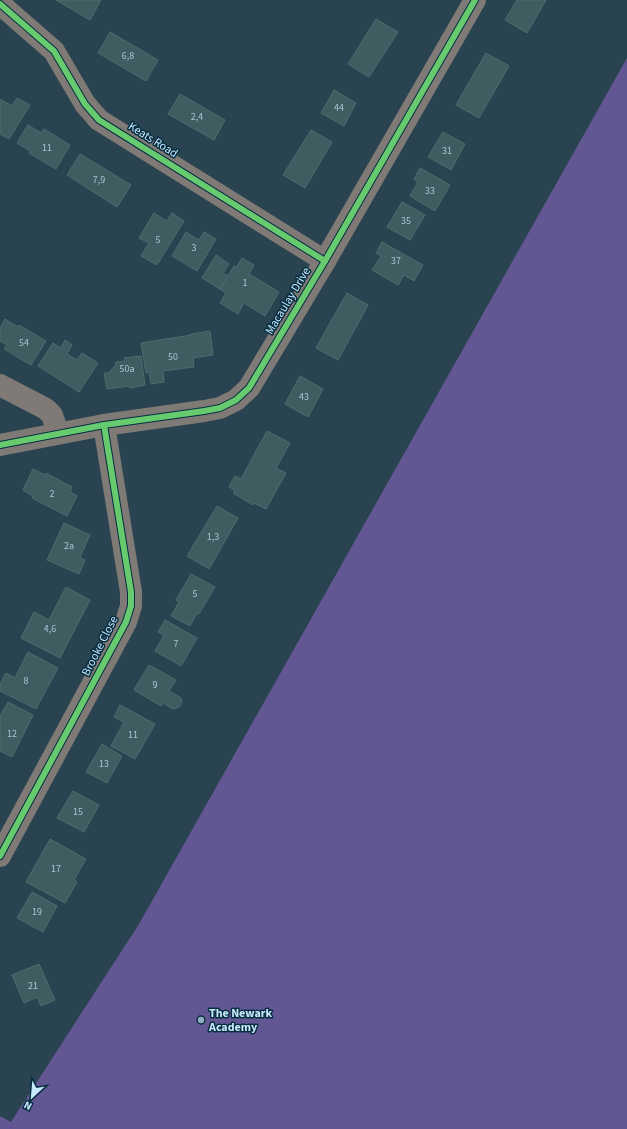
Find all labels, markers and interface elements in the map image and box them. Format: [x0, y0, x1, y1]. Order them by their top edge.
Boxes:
house number: 6,8 [122, 49, 134, 63]
house number: 44 [334, 101, 344, 115]
house number: 2,4 [191, 110, 203, 124]
street label: Keats Road [125, 118, 181, 162]
house number: 11 [42, 141, 52, 155]
house number: 31 [442, 144, 452, 158]
house number: 7,9 [93, 173, 105, 187]
house number: 33 [425, 184, 435, 198]
house number: 35 [401, 214, 411, 228]
house number: 5 [156, 233, 161, 247]
house number: 3 [192, 241, 197, 255]
house number: 37 [391, 254, 401, 268]
street label: Macaulay Drive [261, 264, 315, 338]
house number: 1 [243, 276, 248, 290]
house number: 54 [19, 336, 29, 350]
house number: 50 [168, 350, 178, 364]
house number: 50a [120, 362, 134, 376]
house number: 43 [299, 390, 309, 404]
house number: 2 [50, 487, 55, 501]
house number: 1,3 [207, 530, 219, 544]
house number: 2a [64, 539, 74, 553]
house number: 5 [193, 587, 198, 601]
street label: Brooke Close [78, 613, 122, 679]
house number: 4,6 [44, 622, 56, 636]
house number: 7 [174, 637, 179, 651]
house number: 8 [24, 674, 29, 688]
house number: 9 [153, 678, 158, 692]
house number: 12 [7, 727, 17, 741]
house number: 11 [128, 728, 138, 742]
house number: 13 [99, 757, 109, 771]
house number: 15 [73, 805, 83, 819]
house number: 17 [51, 862, 61, 876]
house number: 19 [32, 905, 42, 919]
house number: 21 [28, 979, 38, 993]
place label: The Newark Academy [208, 1005, 273, 1036]
marker: The Newark Academy [196, 1015, 206, 1025]
north arrow [12, 1077, 52, 1117]
text: N [21, 1097, 34, 1114]

